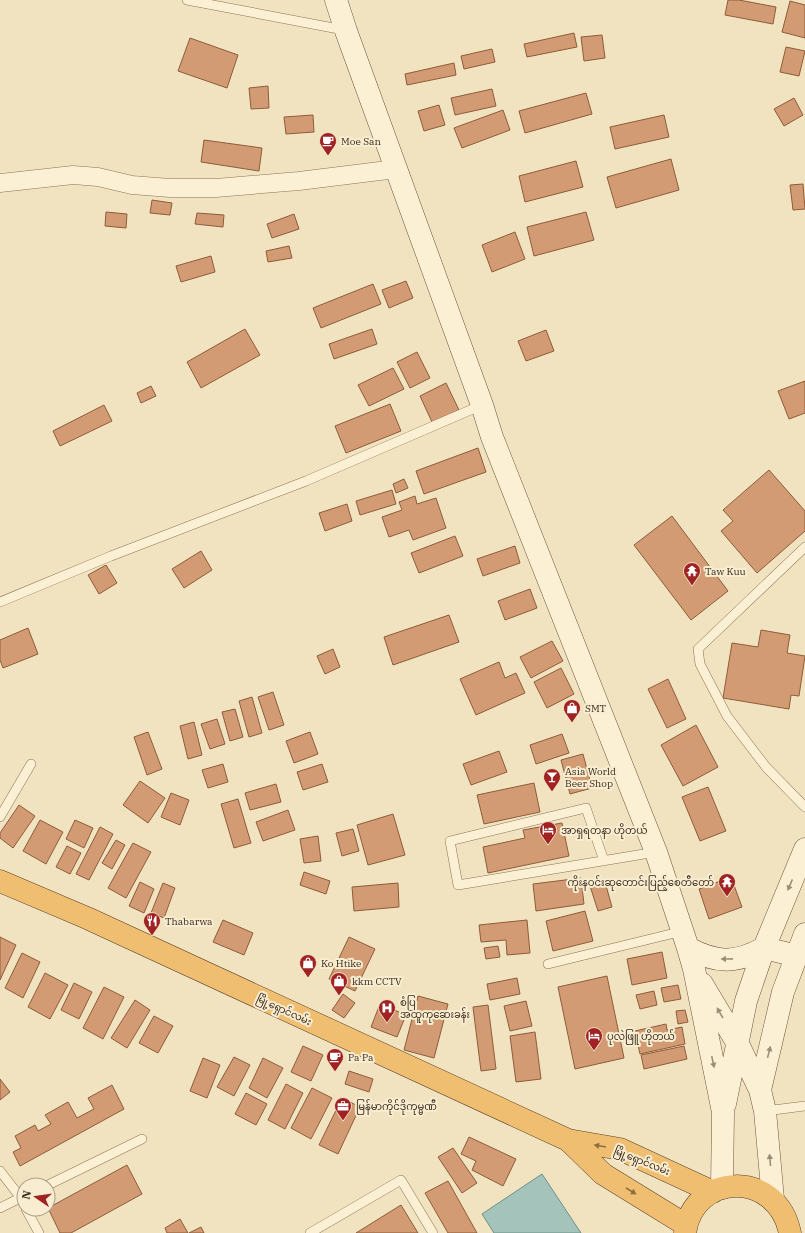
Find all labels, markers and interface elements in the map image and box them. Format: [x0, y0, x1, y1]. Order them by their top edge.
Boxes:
cafe icon: Moe San [318, 131, 338, 156]
place label: Moe San [341, 135, 381, 148]
temple icon: Taw Kuu [682, 561, 702, 586]
place label: Taw Kuu [705, 565, 746, 578]
shop icon: SMT [562, 698, 582, 723]
place label: SMT [585, 702, 607, 715]
place label: Asia World Beer Shop [565, 765, 616, 790]
bar icon: Asia World Beer Shop [542, 767, 562, 792]
hotel icon: အာရှရတနာ ဟိုတယ် [538, 820, 558, 845]
place label: အာရှရတနာ ဟိုတယ် [561, 823, 647, 839]
temple icon: ကိုးနဝင်းဆုတောင်းပြည့်စေတီတော် [717, 872, 737, 897]
place label: ကိုးနဝင်းဆုတောင်းပြည့်စေတီတော် [567, 875, 714, 891]
one-way arrow [787, 879, 793, 890]
restaurant icon: Thabarwa [142, 911, 162, 936]
place label: Thabarwa [165, 915, 213, 928]
shop icon: Ko Htike [298, 953, 318, 978]
one-way arrow [720, 956, 733, 962]
place label: Ko Htike [321, 957, 361, 970]
shop icon: kkm CCTV [329, 971, 349, 996]
place label: kkm CCTV [352, 975, 402, 988]
street label: မြို့ရှောင်လမ်း [254, 991, 314, 1030]
place label: စံပြ အထူကုဆေးခန်း [400, 995, 470, 1023]
hospital icon: စံပြ အထူကုဆေးခန်း [377, 998, 397, 1023]
one-way arrow [716, 1007, 723, 1019]
hotel icon: ပုလဲဖြူ ဟိုတယ် [584, 1026, 604, 1051]
place label: ပုလဲဖြူ ဟိုတယ် [607, 1029, 675, 1045]
one-way arrow [767, 1046, 773, 1059]
cafe icon: Pa Pa [325, 1047, 345, 1072]
place label: Pa Pa [348, 1051, 374, 1064]
one-way arrow [710, 1056, 716, 1068]
office icon: မြန်မာကိုင်ဒိုကုမ္မဏီ [333, 1096, 353, 1121]
place label: မြန်မာကိုင်ဒိုကုမ္မဏီ [356, 1099, 437, 1115]
one-way arrow [594, 1143, 606, 1149]
street label: မြို့ရှောင်လမ်း [611, 1143, 672, 1180]
one-way arrow [766, 1154, 773, 1166]
north arrow [16, 1177, 56, 1217]
one-way arrow [625, 1187, 637, 1194]
text: N [18, 1189, 34, 1201]

